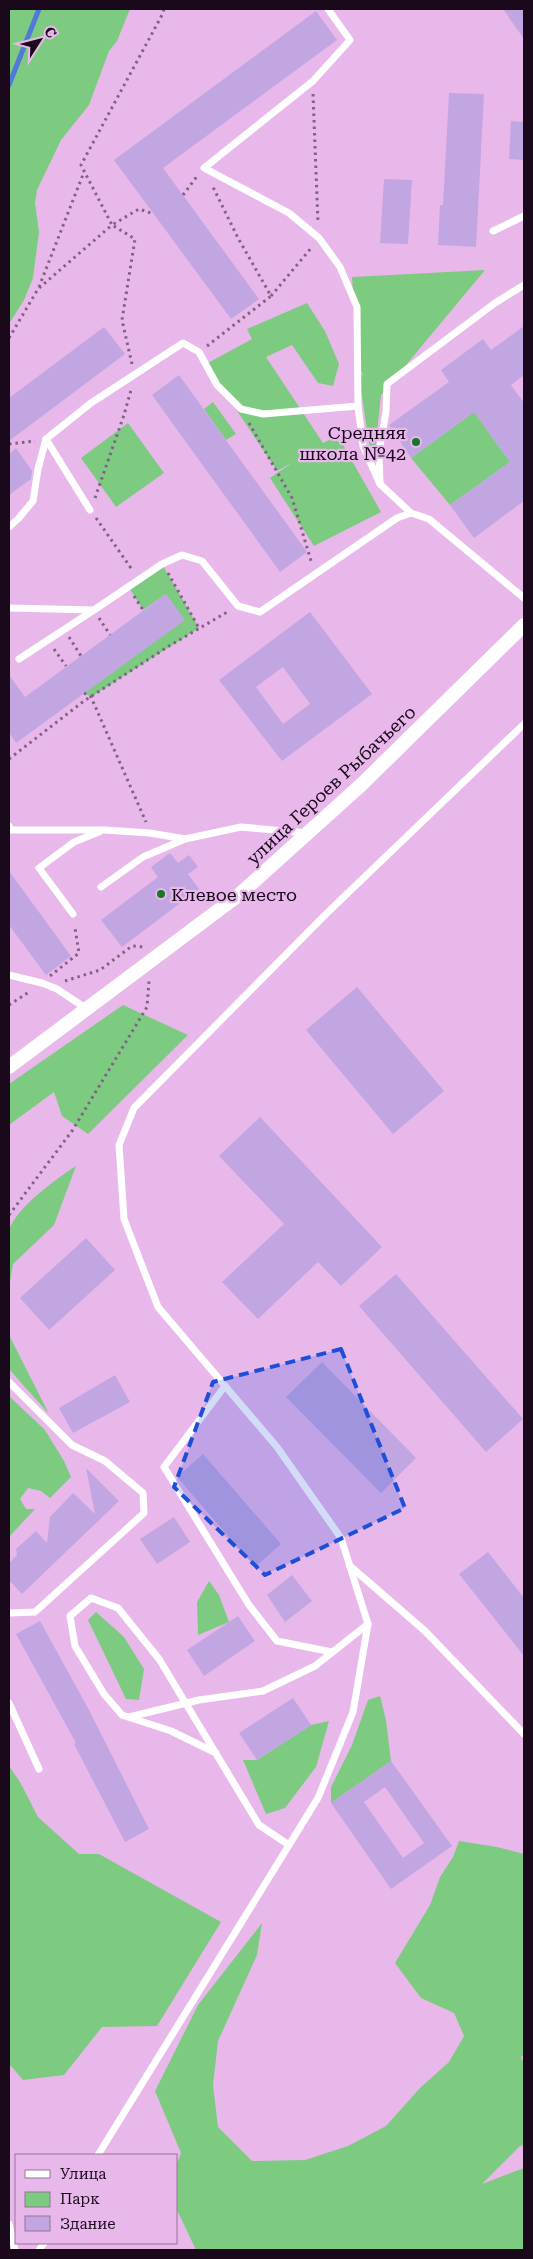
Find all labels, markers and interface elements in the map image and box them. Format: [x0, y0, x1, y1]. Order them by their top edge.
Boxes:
north arrow [15, 15, 65, 65]
text: С [41, 24, 60, 41]
place label: Средняя школа №42 [299, 422, 406, 464]
marker: Средняя школа №42 [410, 436, 422, 448]
street label: улица Героев Рыбачьего [242, 701, 420, 869]
place label: Клевое место [171, 884, 297, 905]
marker: Клевое место [155, 888, 167, 900]
legend [15, 2154, 178, 2244]
text: Улица [60, 2165, 106, 2183]
text: Парк [60, 2190, 100, 2208]
text: Здание [60, 2215, 116, 2233]

